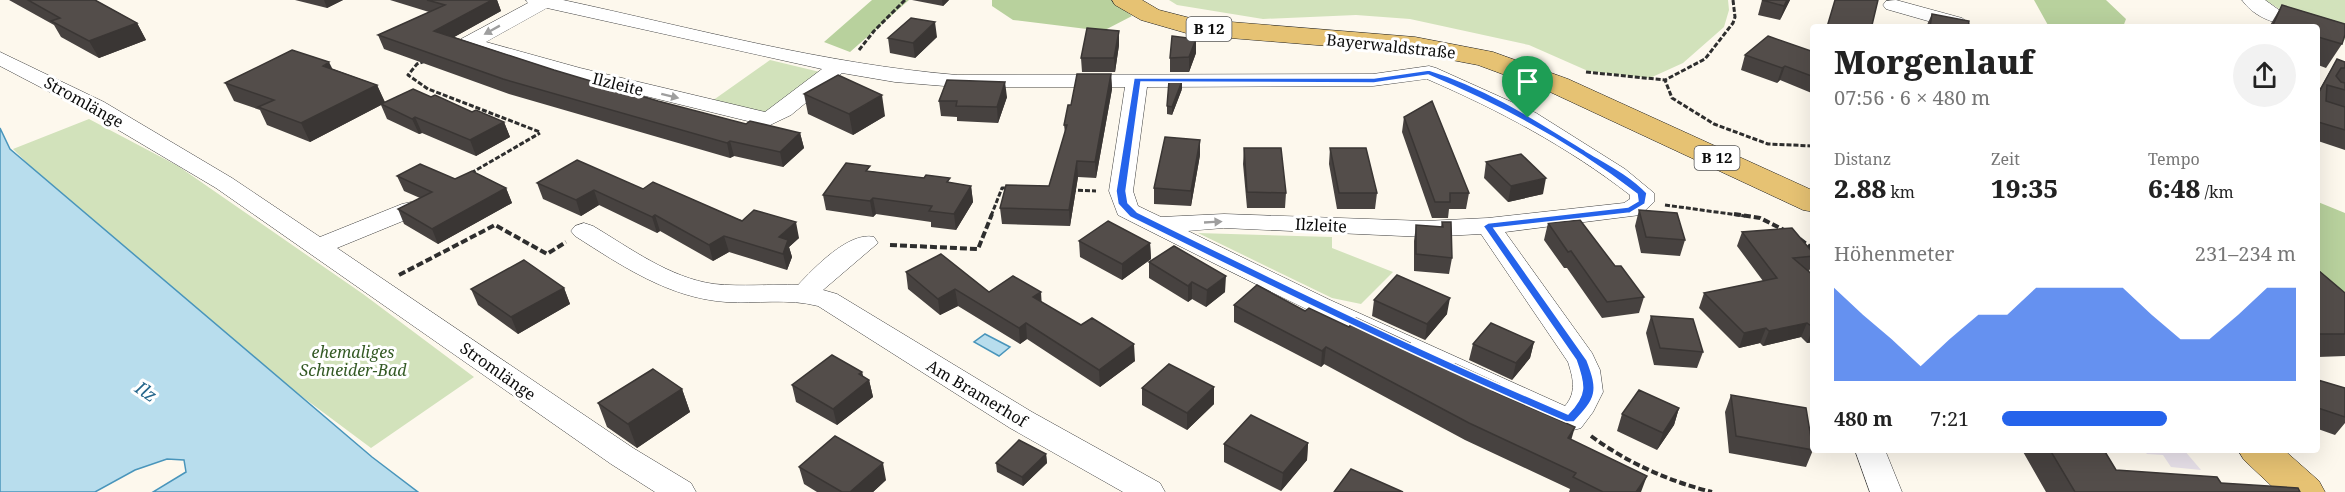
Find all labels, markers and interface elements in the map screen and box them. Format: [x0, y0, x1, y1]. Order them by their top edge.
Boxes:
road number: B 12 [1186, 17, 1232, 41]
one-way arrow [483, 25, 500, 35]
street label: Bayerwaldstraße [1325, 28, 1457, 64]
text: Morgenlauf [1834, 39, 2034, 84]
button: share [2233, 44, 2296, 107]
pin [1502, 56, 1553, 118]
icon: arrive [1511, 65, 1544, 98]
street label: Ilzleite [590, 67, 646, 101]
street label: Stromlänge [40, 71, 128, 133]
text: 07:56 · 6 × 480 m [1834, 84, 1990, 111]
one-way arrow [661, 92, 679, 102]
road number: B 12 [1694, 146, 1740, 170]
text: Distanz [1834, 148, 1891, 170]
text: Zeit [1991, 148, 2020, 170]
text: Tempo [2148, 148, 2200, 170]
text: 2.88 [1834, 170, 1886, 206]
text: 19:35 [1991, 170, 2058, 206]
text: 6:48 [2148, 170, 2200, 206]
text: km [1886, 181, 1915, 203]
text: /km [2200, 181, 2234, 203]
street label: Ilzleite [1295, 213, 1347, 237]
one-way arrow [1204, 217, 1223, 226]
text: Höhenmeter [1834, 240, 1954, 267]
text: 231–234 m [2195, 240, 2296, 267]
street label: Stromlänge [456, 337, 540, 405]
park label: ehemaliges Schneider-Bad [299, 341, 407, 381]
street label: Am Bramerhof [923, 354, 1033, 433]
water label: Ilz [130, 375, 162, 407]
text: 480 m [1834, 405, 1893, 432]
text: 7:21 [1930, 405, 1969, 432]

